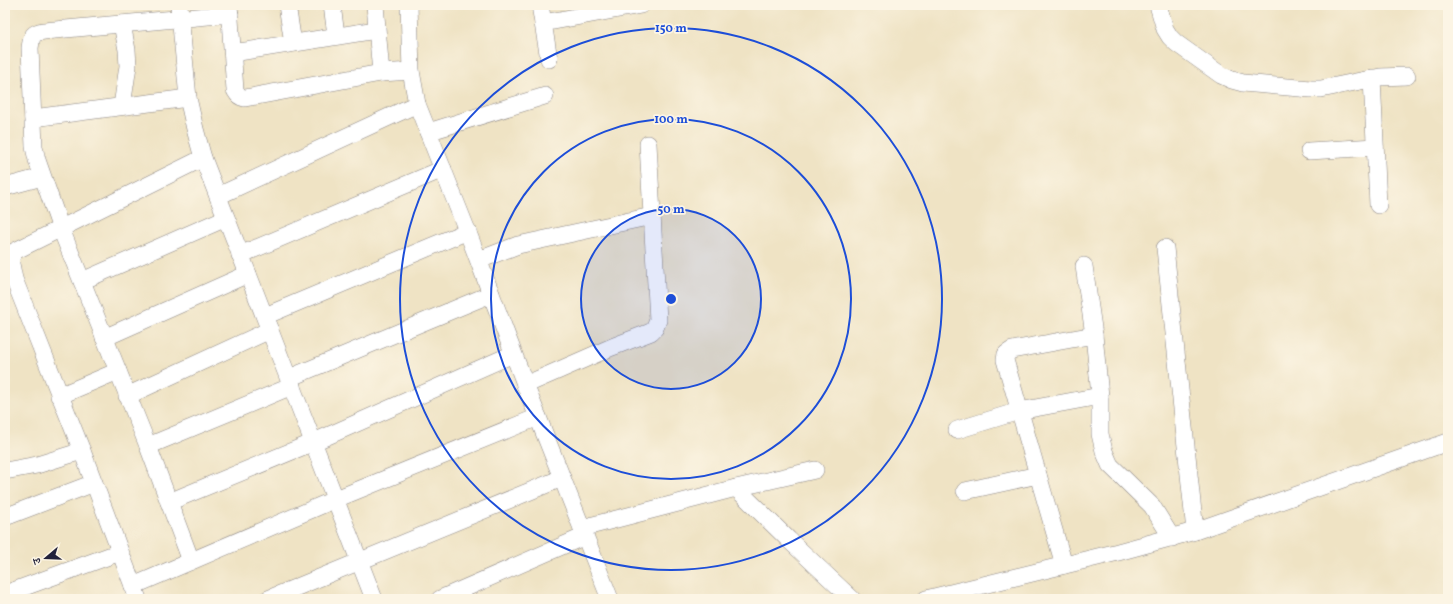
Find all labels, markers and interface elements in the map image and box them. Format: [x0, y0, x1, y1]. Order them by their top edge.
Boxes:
text: 150 m [655, 21, 687, 37]
text: 100 m [654, 112, 688, 128]
text: 50 m [657, 202, 685, 218]
centre of rings [664, 292, 678, 306]
north arrow [26, 538, 66, 578]
text: उ [30, 554, 46, 567]

